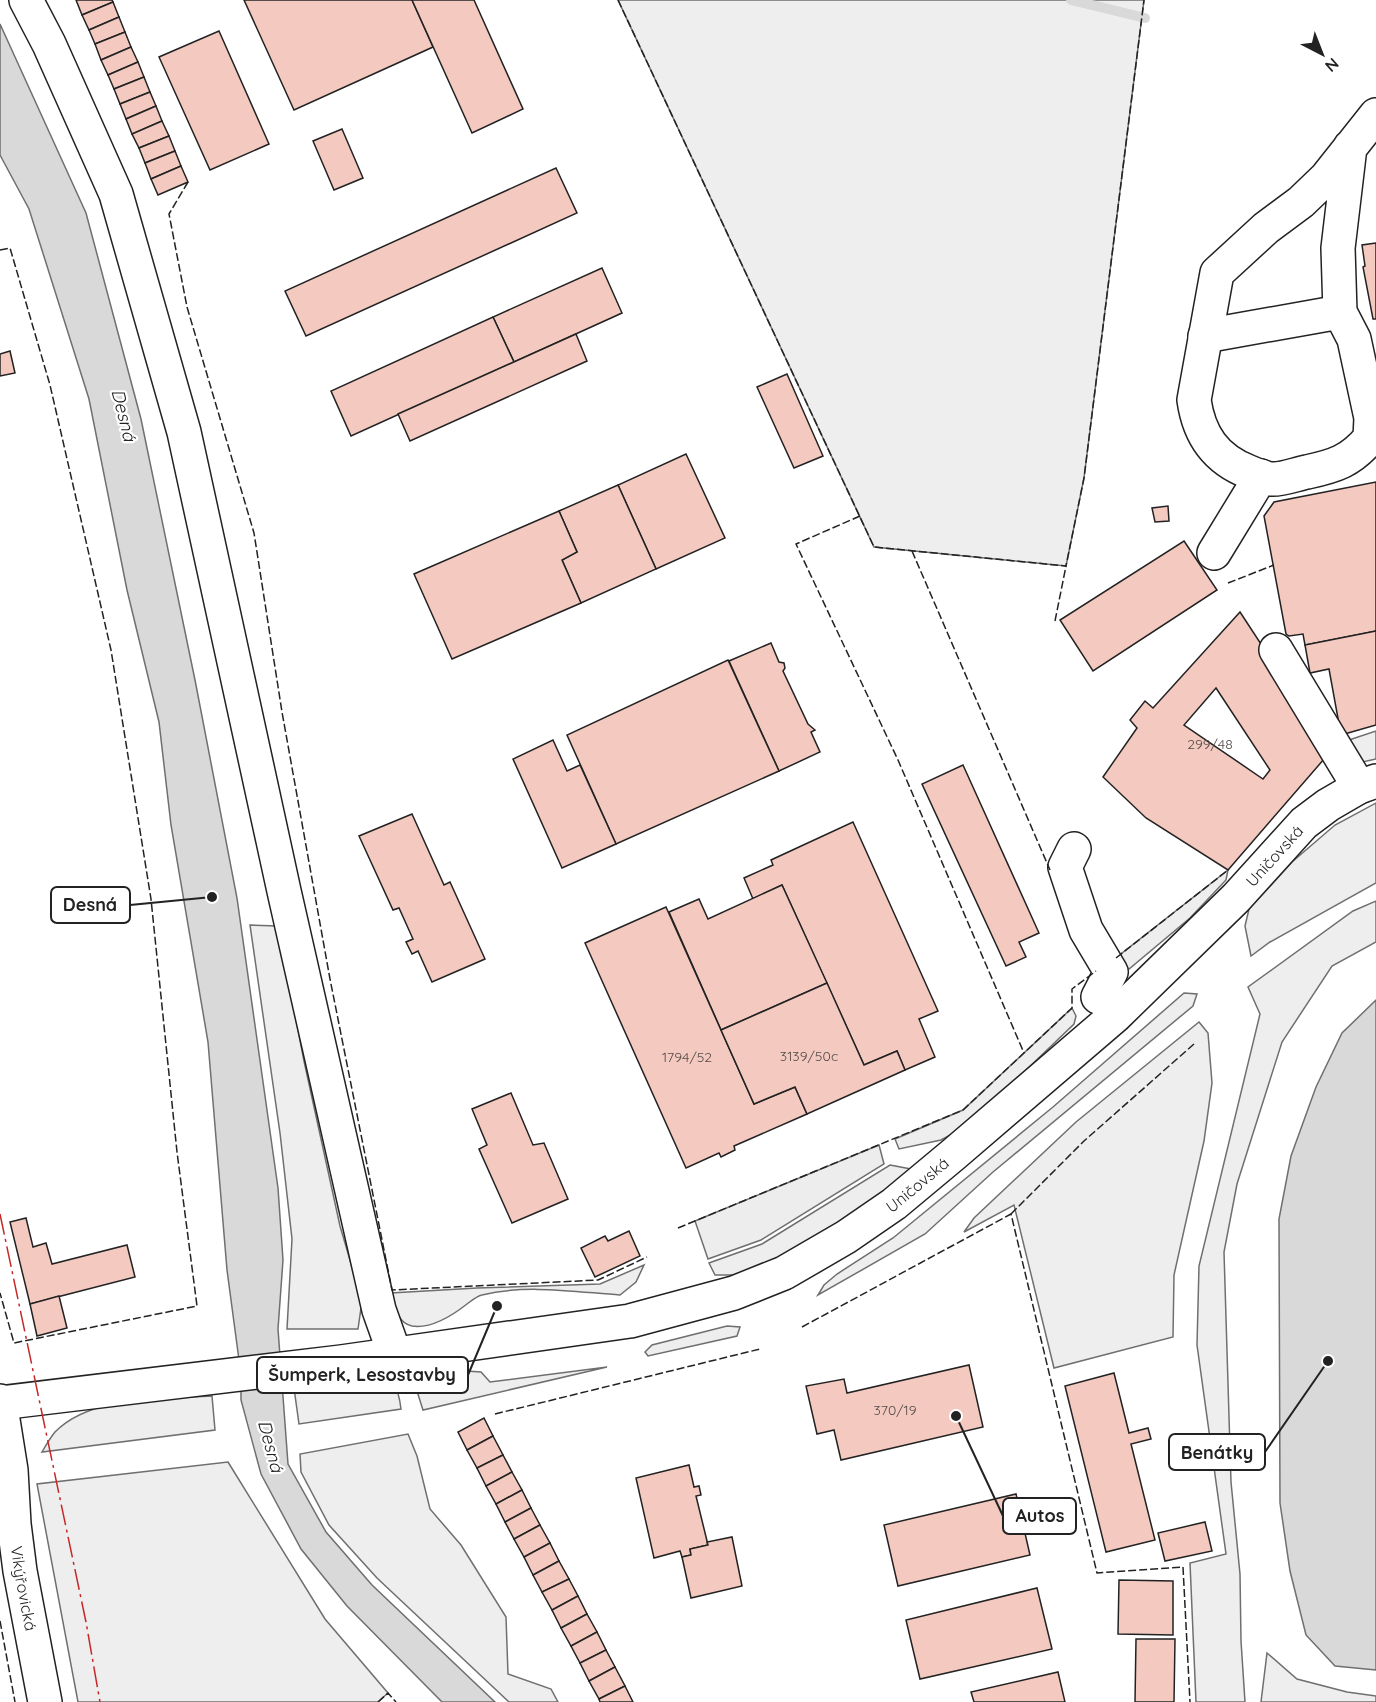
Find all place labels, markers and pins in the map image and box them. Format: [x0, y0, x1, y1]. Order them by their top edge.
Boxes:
callout: Desná [51, 887, 130, 923]
callout: Šumperk, Lesostavby [257, 1357, 468, 1393]
callout: Benátky [1169, 1434, 1265, 1470]
callout: Autos [1003, 1498, 1076, 1534]

